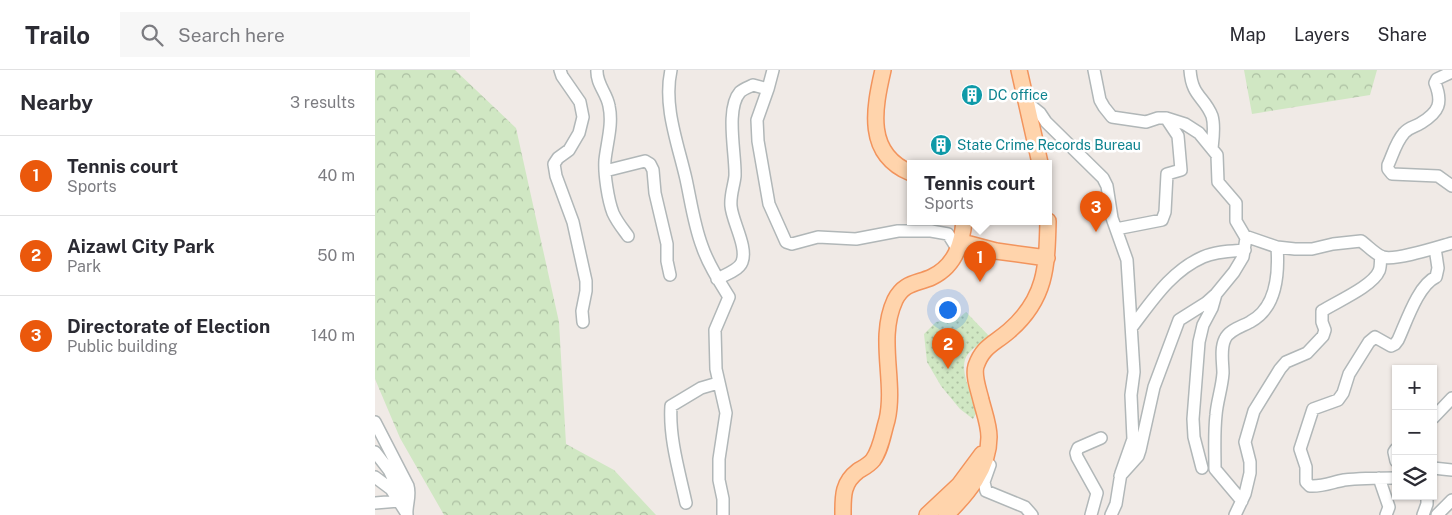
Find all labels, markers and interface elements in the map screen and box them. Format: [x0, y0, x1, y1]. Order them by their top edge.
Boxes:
search box [120, 12, 470, 57]
text: Trailo [25, 21, 90, 49]
icon: search [138, 21, 166, 49]
text: Search here [178, 24, 285, 46]
text: Map [1230, 24, 1266, 45]
text: Layers [1294, 24, 1350, 45]
text: Share [1378, 24, 1427, 45]
building icon: DC office [960, 83, 984, 107]
place label: DC office [988, 87, 1048, 103]
text: Nearby [20, 90, 93, 115]
text: 3 results [290, 93, 355, 112]
building icon: State Crime Records Bureau [929, 133, 953, 157]
place label: State Crime Records Bureau [957, 137, 1141, 153]
text: Tennis court [67, 155, 178, 177]
popup [907, 160, 1052, 225]
text: 1 [33, 166, 39, 185]
text: 40 m [317, 166, 355, 185]
text: Tennis court [924, 172, 1035, 194]
text: Sports [67, 177, 117, 196]
pin: 3 [1080, 191, 1112, 232]
text: Sports [924, 194, 974, 213]
text: Aizawl City Park [67, 235, 215, 257]
pin: 1 [964, 241, 996, 282]
text: 2 [31, 246, 41, 265]
text: 50 m [317, 246, 355, 265]
text: Park [67, 257, 101, 276]
your location [935, 297, 961, 323]
text: Directorate of Election [67, 315, 270, 337]
text: 3 [31, 326, 41, 345]
text: 140 m [311, 326, 355, 345]
pin: 2 [932, 328, 964, 369]
text: Public building [67, 337, 178, 356]
map controls [1392, 365, 1437, 500]
button: + [1392, 365, 1437, 410]
button: − [1392, 410, 1437, 455]
button: layers [1392, 455, 1437, 500]

